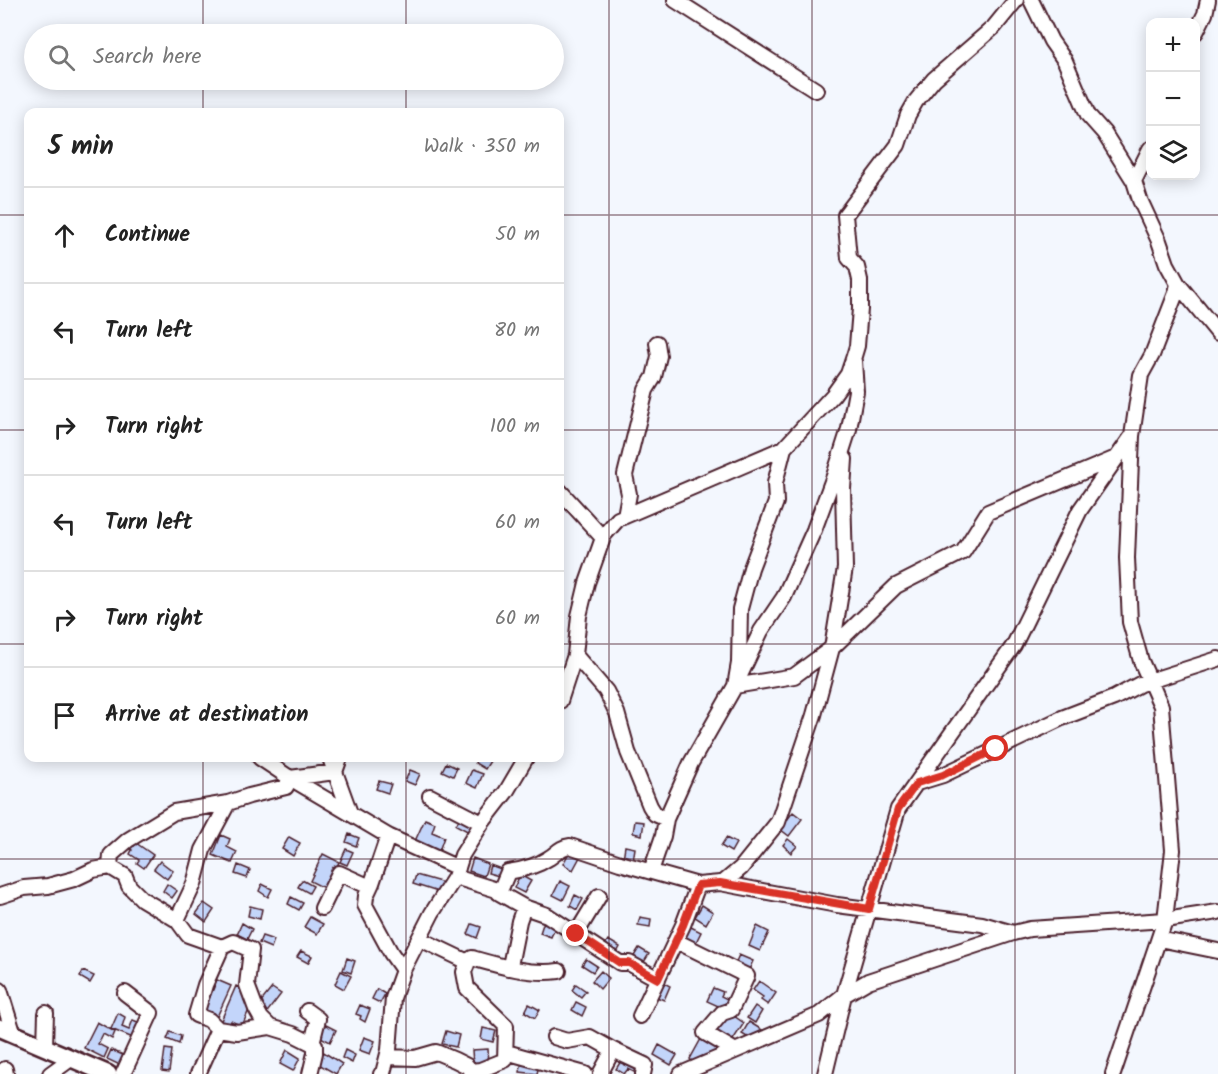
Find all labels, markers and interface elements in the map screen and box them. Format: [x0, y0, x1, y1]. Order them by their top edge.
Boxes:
map controls [1146, 18, 1200, 180]
button: + [1146, 18, 1200, 72]
search box [24, 24, 564, 90]
text: Search here [93, 40, 201, 75]
icon: search [45, 41, 78, 74]
button: − [1146, 72, 1200, 126]
text: 5 min [48, 126, 114, 168]
button: layers [1146, 126, 1200, 180]
text: Walk · 350 m [424, 131, 540, 163]
text: Continue [105, 218, 190, 253]
icon: ahead [48, 219, 81, 252]
text: 50 m [495, 219, 540, 251]
text: Turn left [105, 314, 192, 349]
icon: left [48, 315, 81, 348]
text: 80 m [494, 315, 540, 347]
text: Turn right [105, 410, 203, 445]
icon: right [48, 411, 81, 444]
text: 100 m [490, 411, 540, 443]
text: Turn left [105, 506, 192, 541]
icon: left [48, 507, 81, 540]
text: 60 m [495, 507, 540, 539]
text: Turn right [105, 602, 203, 637]
icon: right [48, 603, 81, 636]
text: 60 m [495, 603, 540, 635]
text: Arrive at destination [105, 698, 308, 733]
icon: arrive [48, 699, 81, 732]
route start [982, 735, 1008, 761]
route end [562, 920, 588, 946]

